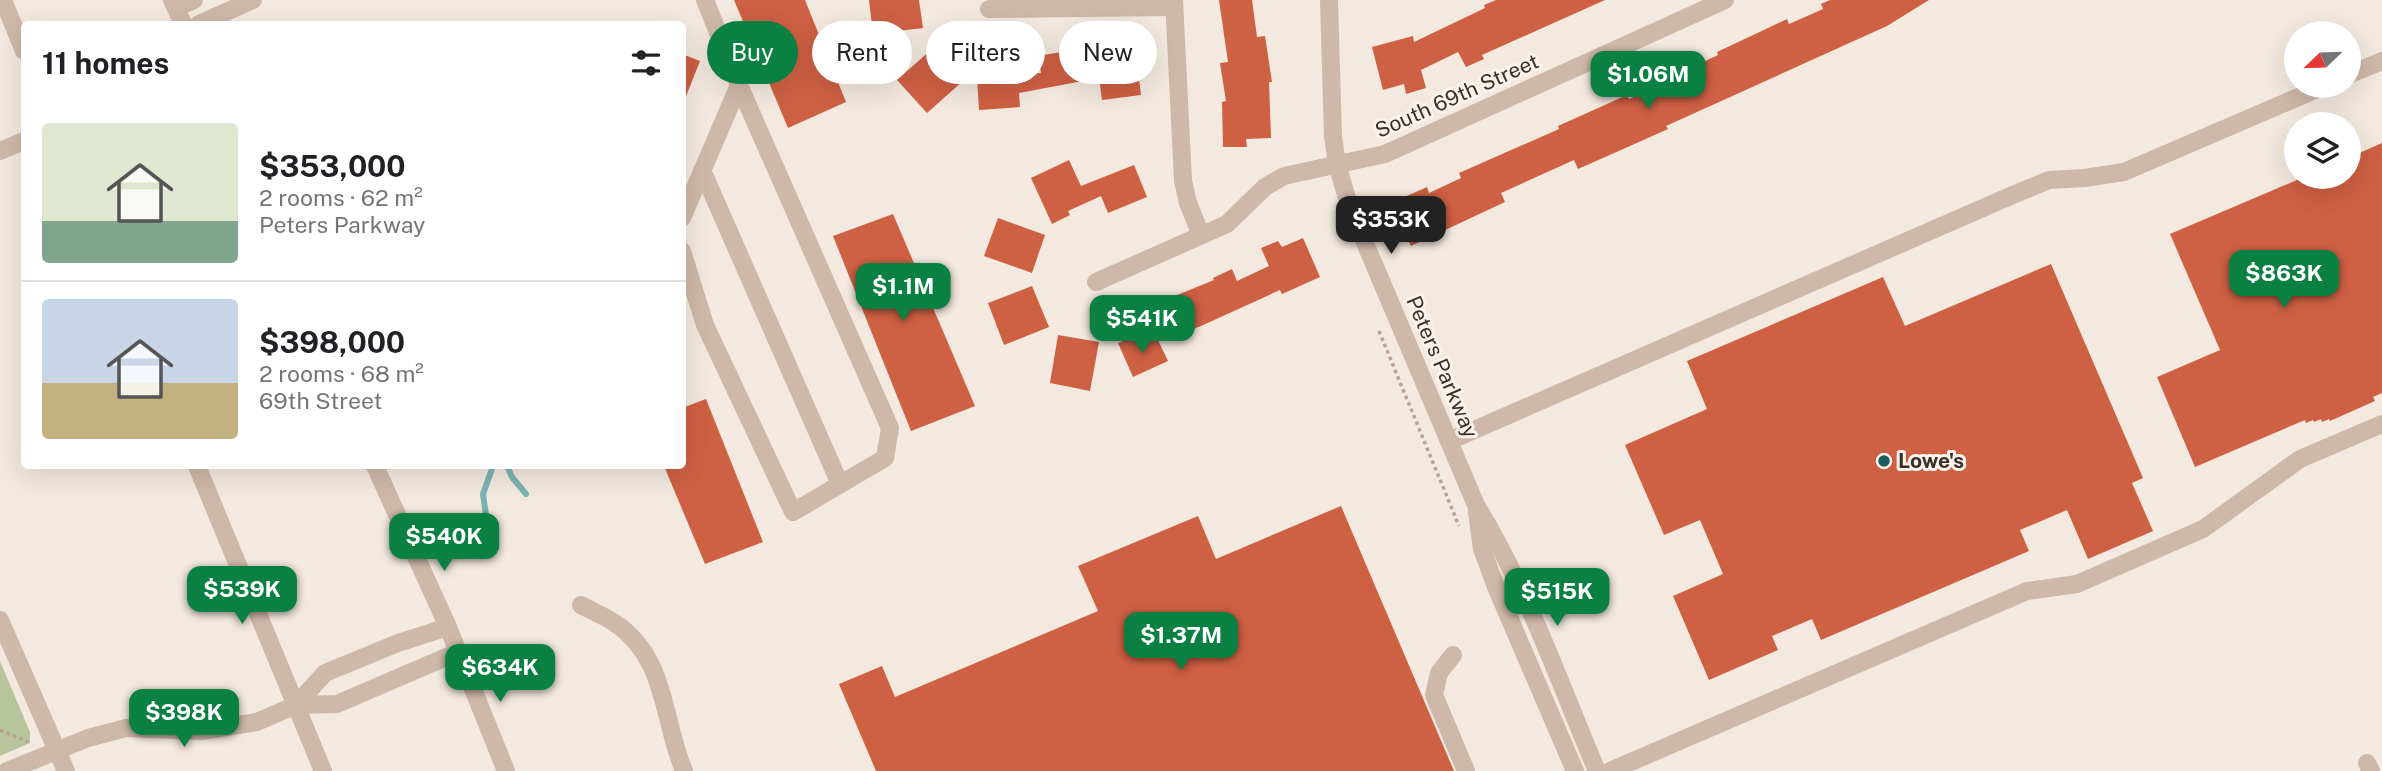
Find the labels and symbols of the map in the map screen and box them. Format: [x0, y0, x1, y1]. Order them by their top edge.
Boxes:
north arrow [2284, 21, 2361, 98]
street label: South 69th Street [1371, 48, 1542, 143]
pin: $1.06M [1591, 52, 1705, 111]
pin: $353K [1342, 196, 1440, 256]
pin: $863K [2235, 250, 2333, 310]
pin: $1.1M [854, 264, 952, 323]
street label: Peters Parkway [1401, 292, 1484, 442]
pin: $541K [1093, 296, 1191, 355]
place label: Lowe's [1898, 448, 1964, 473]
marker: Lowe's [1876, 453, 1892, 469]
pin: $540K [395, 514, 493, 573]
pin: $539K [193, 566, 291, 626]
pin: $515K [1508, 568, 1606, 628]
pin: $1.37M [1124, 612, 1238, 672]
pin: $634K [451, 644, 549, 704]
pin: $398K [135, 690, 233, 749]

